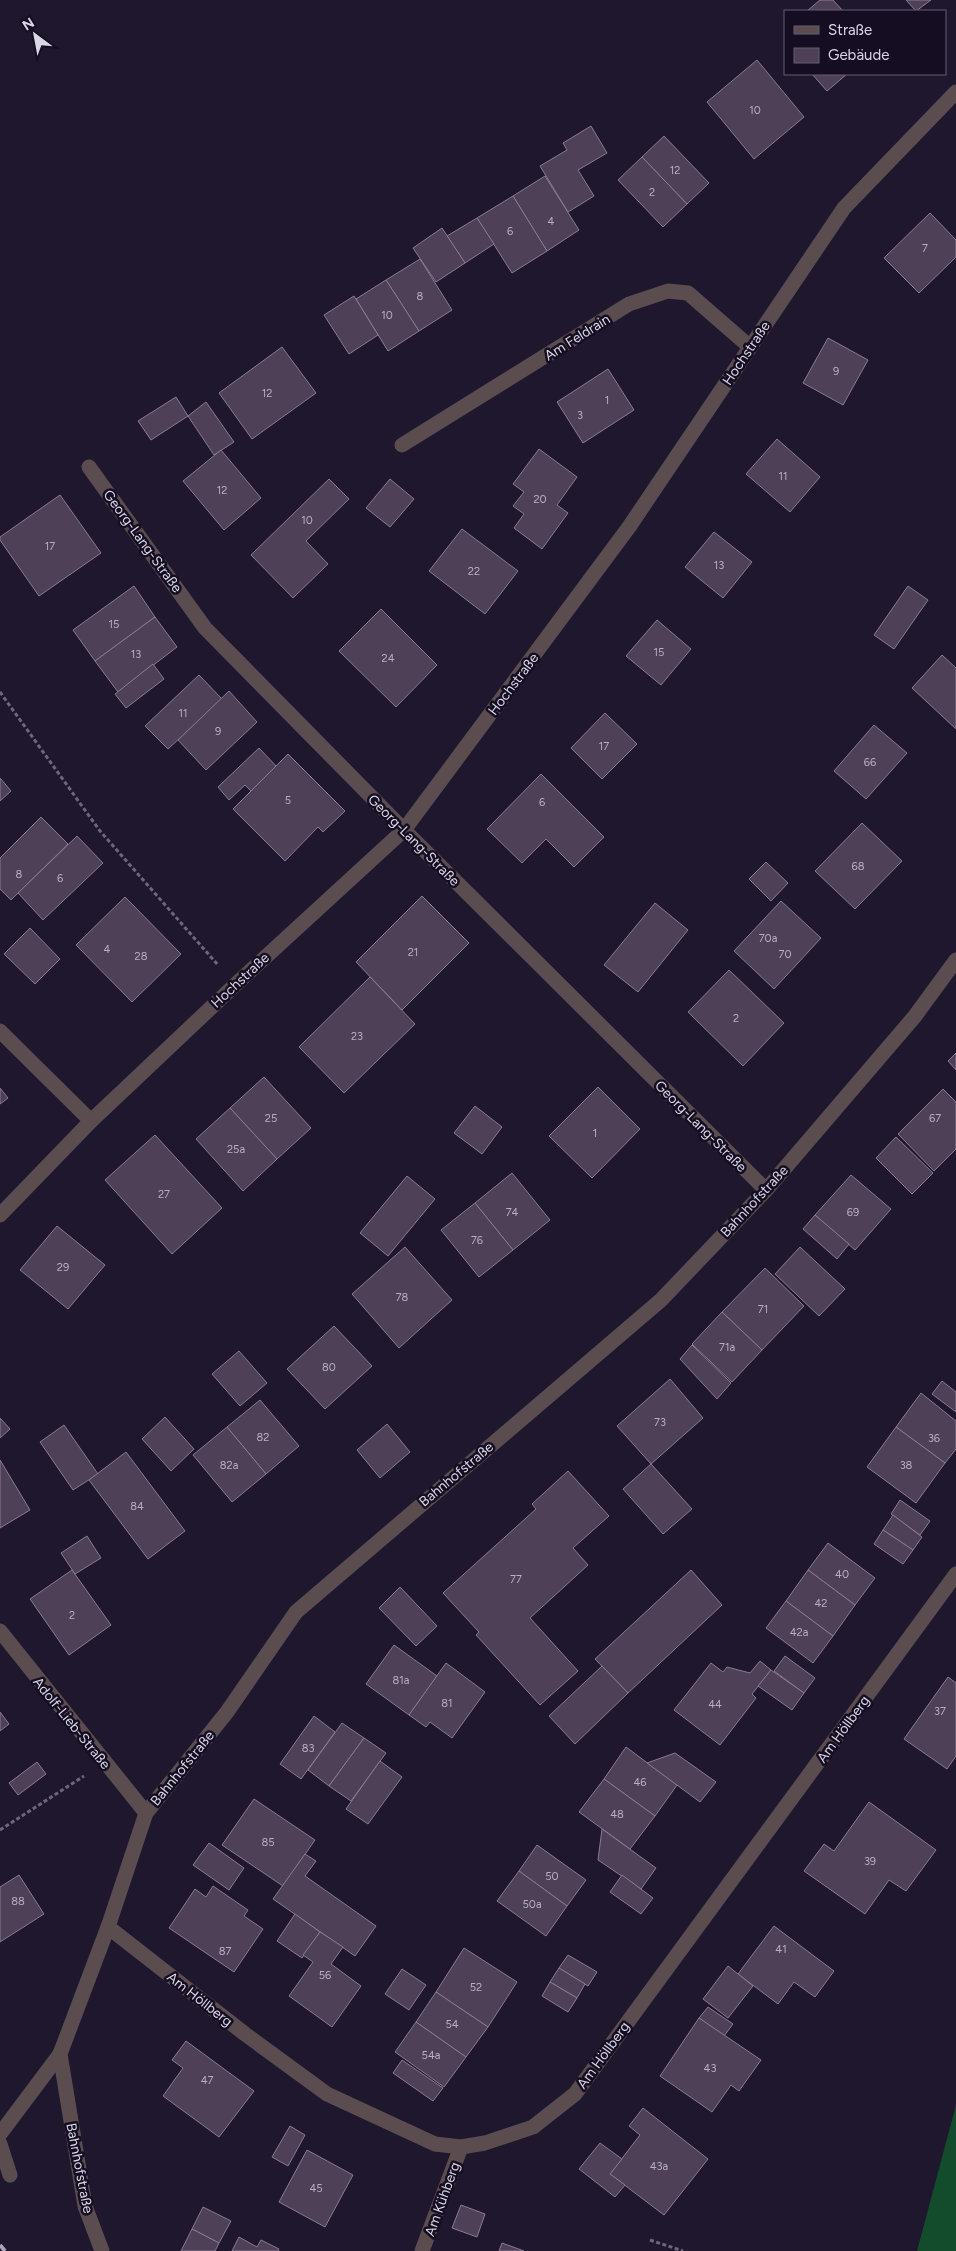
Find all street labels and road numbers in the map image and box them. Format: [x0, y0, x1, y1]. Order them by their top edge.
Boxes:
street label: Am Feldrain [541, 310, 613, 364]
street label: Hochstraße [719, 318, 774, 388]
street label: Georg-Lang-Straße [100, 487, 186, 596]
street label: Hochstraße [485, 650, 542, 719]
street label: Georg-Lang-Straße [364, 791, 463, 890]
street label: Hochstraße [208, 949, 273, 1012]
street label: Georg-Lang-Straße [651, 1077, 750, 1176]
street label: Bahnhofstraße [717, 1162, 792, 1241]
street label: Bahnhofstraße [416, 1438, 497, 1510]
street label: Adolf-Lieb-Straße [29, 1674, 114, 1773]
street label: Am Höllberg [813, 1693, 873, 1766]
street label: Bahnhofstraße [147, 1727, 218, 1809]
street label: Am Höllberg [164, 1969, 236, 2030]
street label: Am Höllberg [573, 2019, 633, 2092]
street label: Bahnhofstraße [62, 2121, 97, 2215]
street label: Am Kühberg [421, 2160, 464, 2239]

